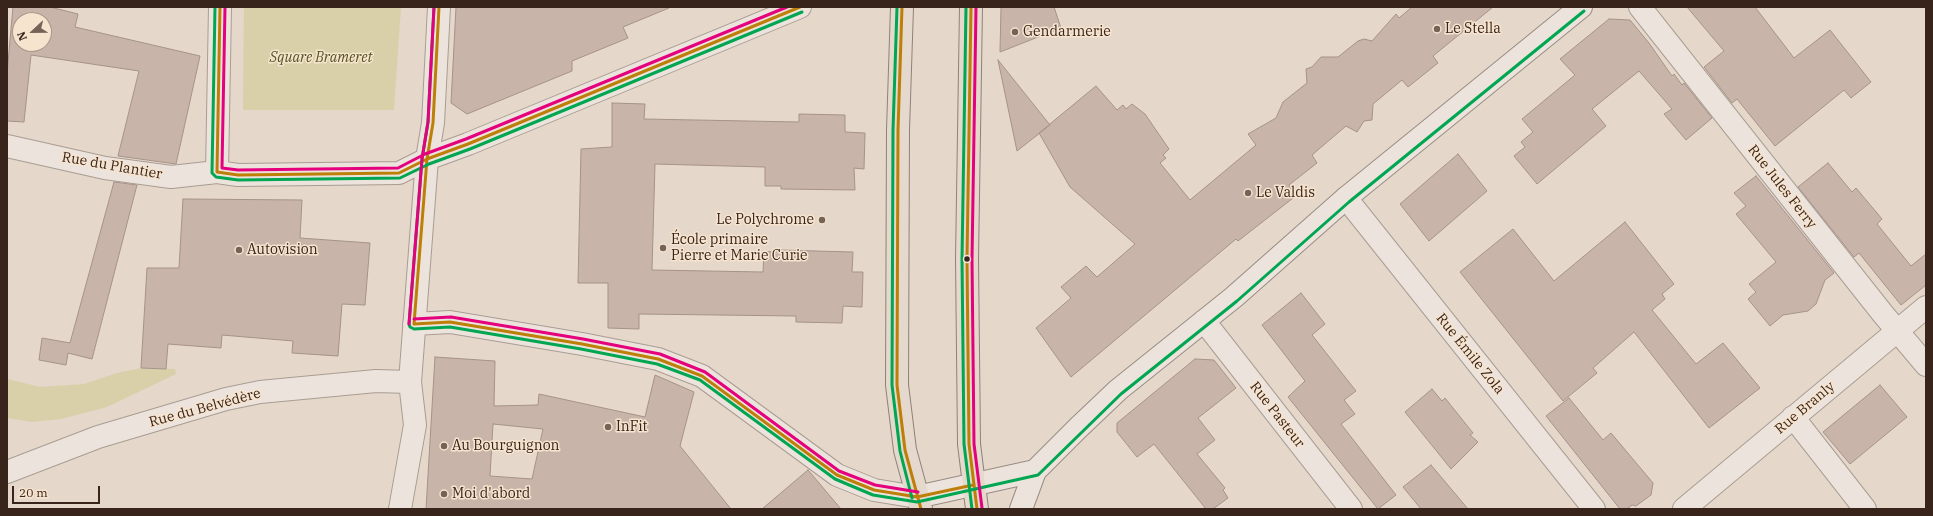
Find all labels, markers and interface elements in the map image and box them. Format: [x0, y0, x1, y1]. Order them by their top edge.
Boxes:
north arrow [12, 12, 52, 52]
place label: Le Stella [1445, 21, 1501, 37]
place label: Gendarmerie [1023, 24, 1111, 40]
marker: Le Stella [1432, 24, 1442, 34]
marker: Gendarmerie [1010, 27, 1020, 37]
text: N [14, 29, 30, 43]
park label: Square Brameret [270, 50, 372, 66]
street label: Rue Jules Ferry [1744, 142, 1820, 232]
street label: Rue du Plantier [60, 149, 164, 183]
place label: Le Valdis [1256, 185, 1315, 201]
marker: Le Valdis [1243, 188, 1253, 198]
place label: Le Polychrome [716, 212, 814, 228]
marker: Le Polychrome [817, 215, 827, 225]
place label: École primaire Pierre et Marie Curie [671, 232, 808, 264]
place label: Autovision [247, 242, 318, 258]
marker: École primaire Pierre et Marie Curie [658, 243, 668, 253]
marker: Autovision [234, 245, 244, 255]
unlabelled marker [962, 254, 972, 264]
street label: Rue Émile Zola [1432, 310, 1508, 398]
street label: Rue Branly [1772, 378, 1838, 438]
street label: Rue Pasteur [1246, 379, 1308, 451]
street label: Rue du Belvédère [147, 385, 263, 431]
place label: InFit [616, 419, 648, 435]
marker: InFit [603, 422, 613, 432]
place label: Au Bourguignon [452, 438, 559, 454]
marker: Au Bourguignon [439, 441, 449, 451]
scale bar [14, 478, 102, 504]
text: 20 m [19, 485, 48, 500]
place label: Moi d'abord [452, 486, 530, 502]
marker: Moi d'abord [439, 489, 449, 499]

